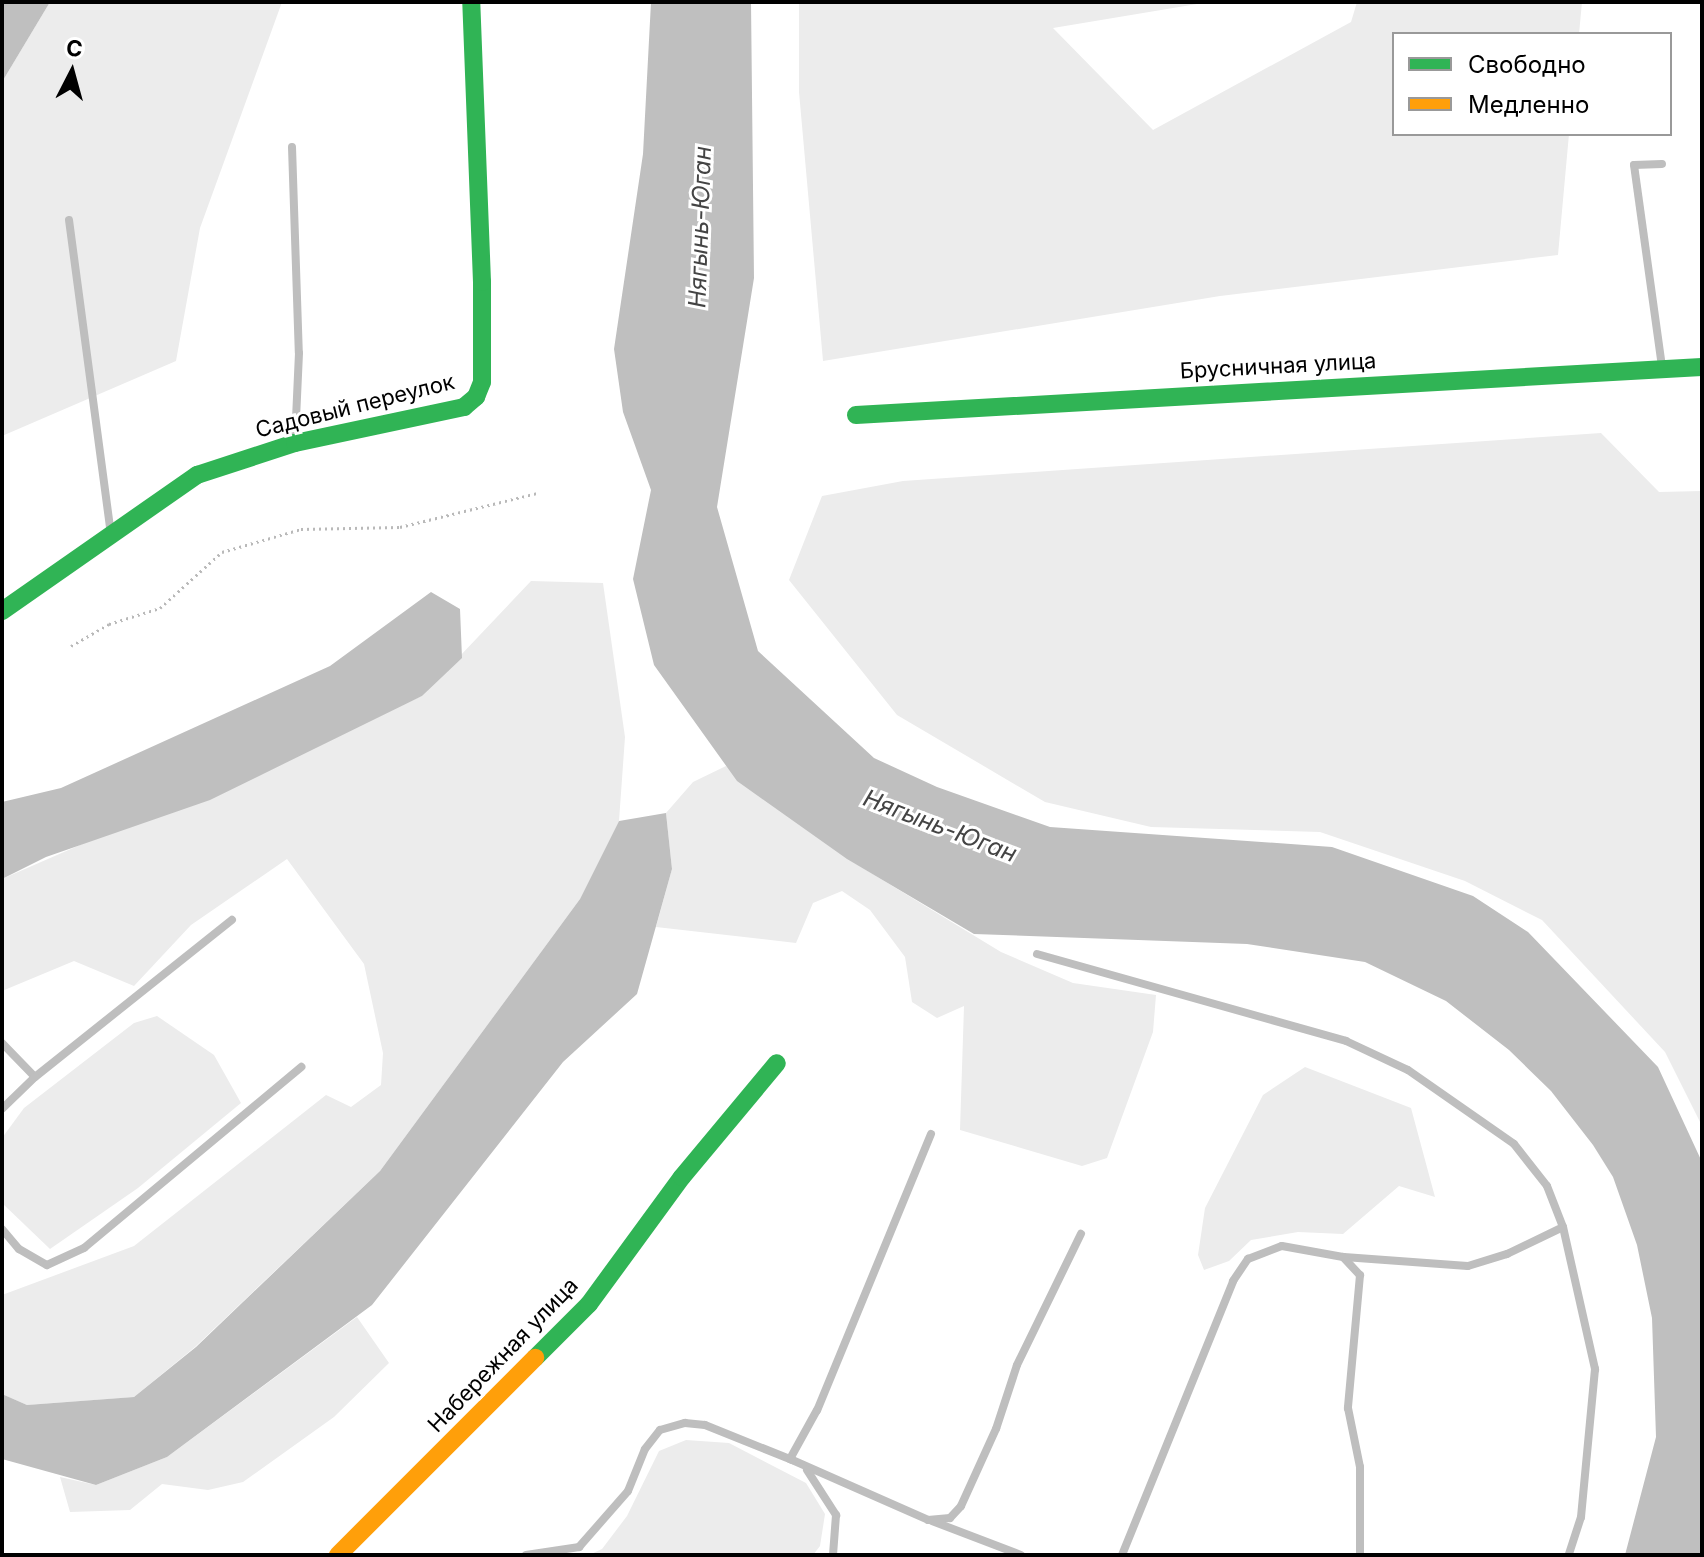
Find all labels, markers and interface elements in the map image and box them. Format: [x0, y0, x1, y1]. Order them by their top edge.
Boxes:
north arrow [32, 32, 112, 112]
legend [1392, 32, 1672, 136]
text: С [65, 34, 84, 62]
text: Свободно [1468, 50, 1586, 79]
text: Медленно [1468, 90, 1589, 119]
water label: Нягынь-Юган [683, 146, 717, 308]
street label: Брусничная улица [1179, 348, 1377, 384]
street label: Садовый переулок [253, 369, 457, 443]
water label: Нягынь-Юган [859, 784, 1021, 868]
street label: Набережная улица [422, 1272, 584, 1438]

